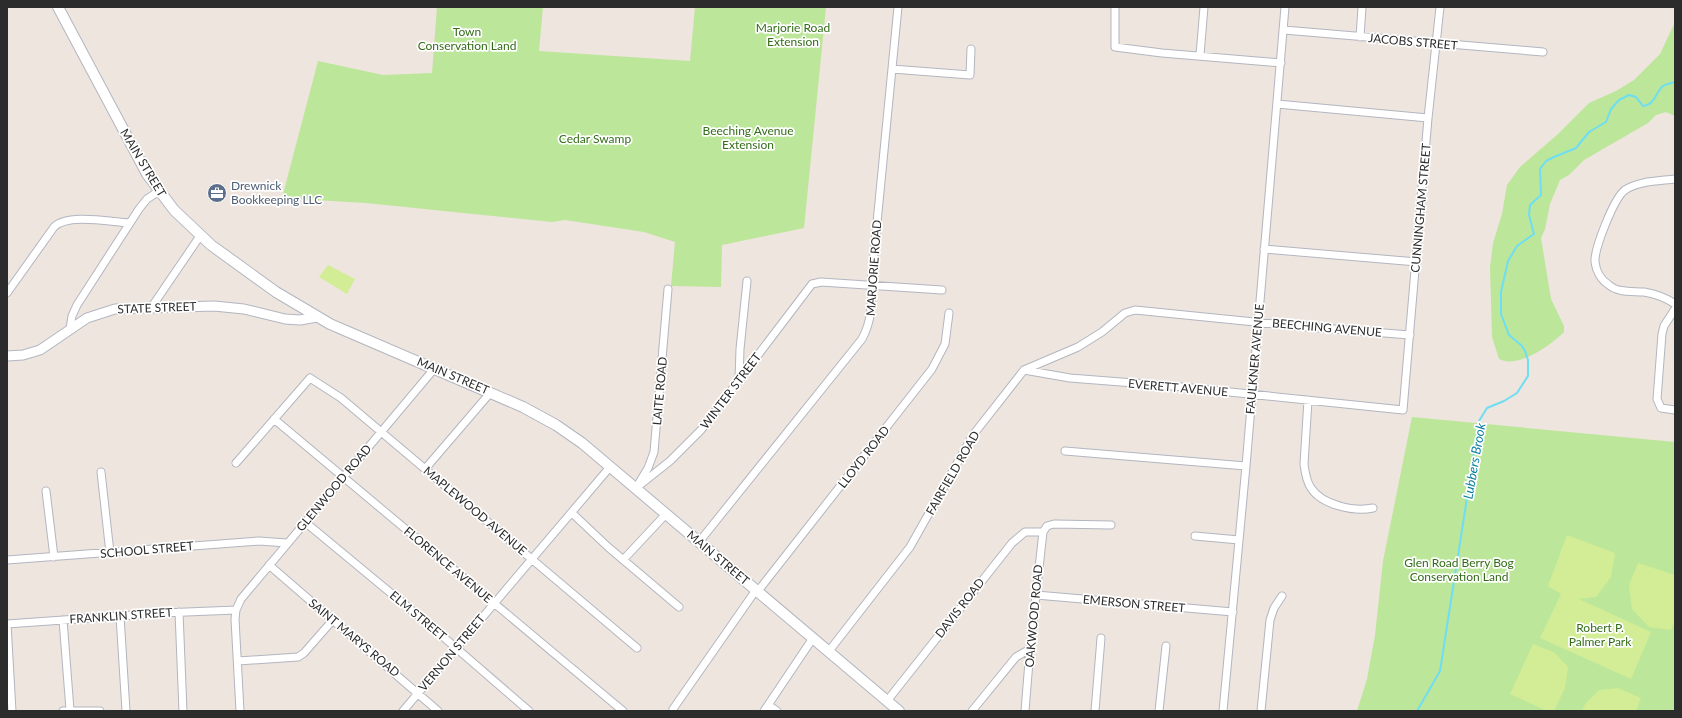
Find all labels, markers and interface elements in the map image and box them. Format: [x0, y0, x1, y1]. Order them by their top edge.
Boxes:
park label: Marjorie Road Extension [756, 20, 830, 49]
park label: Town Conservation Land [418, 24, 516, 53]
street label: JACOBS STREET [1368, 30, 1458, 53]
park label: Beeching Avenue Extension [703, 123, 793, 152]
street label: MAIN STREET [117, 126, 170, 200]
park label: Cedar Swamp [559, 131, 631, 146]
street label: CUNNINGHAM STREET [1407, 143, 1434, 273]
place label: Drewnick Bookkeeping LLC [231, 178, 322, 207]
office icon: Drewnick Bookkeeping LLC [206, 182, 228, 204]
street label: MARJORIE ROAD [863, 219, 884, 317]
street label: STATE STREET [117, 299, 197, 316]
street label: FAULKNER AVENUE [1242, 303, 1267, 415]
street label: BEECHING AVENUE [1272, 315, 1383, 340]
street label: WINTER STREET [697, 350, 764, 432]
street label: MAIN STREET [415, 354, 492, 397]
street label: LAITE ROAD [649, 356, 670, 426]
street label: EVERETT AVENUE [1127, 376, 1229, 399]
water label: Lubbers Brook [1459, 421, 1489, 500]
street label: LLOYD ROAD [835, 423, 893, 491]
street label: FAIRFIELD ROAD [922, 428, 983, 517]
street label: GLENWOOD ROAD [293, 441, 374, 534]
street label: MAPLEWOOD AVENUE [421, 463, 530, 558]
street label: FLORENCE AVENUE [401, 523, 496, 606]
street label: MAIN STREET [684, 527, 753, 588]
street label: SCHOOL STREET [100, 538, 194, 561]
park label: Glen Road Berry Bog Conservation Land [1404, 555, 1514, 584]
street label: OAKWOOD ROAD [1022, 564, 1045, 668]
street label: DAVIS ROAD [932, 575, 988, 640]
street label: ELM STREET [387, 588, 450, 644]
street label: EMERSON STREET [1082, 592, 1186, 615]
street label: SAINT MARYS ROAD [306, 595, 403, 680]
street label: FRANKLIN STREET [69, 604, 173, 627]
street label: VERNON STREET [415, 611, 488, 694]
park label: Robert P. Palmer Park [1569, 620, 1632, 649]

